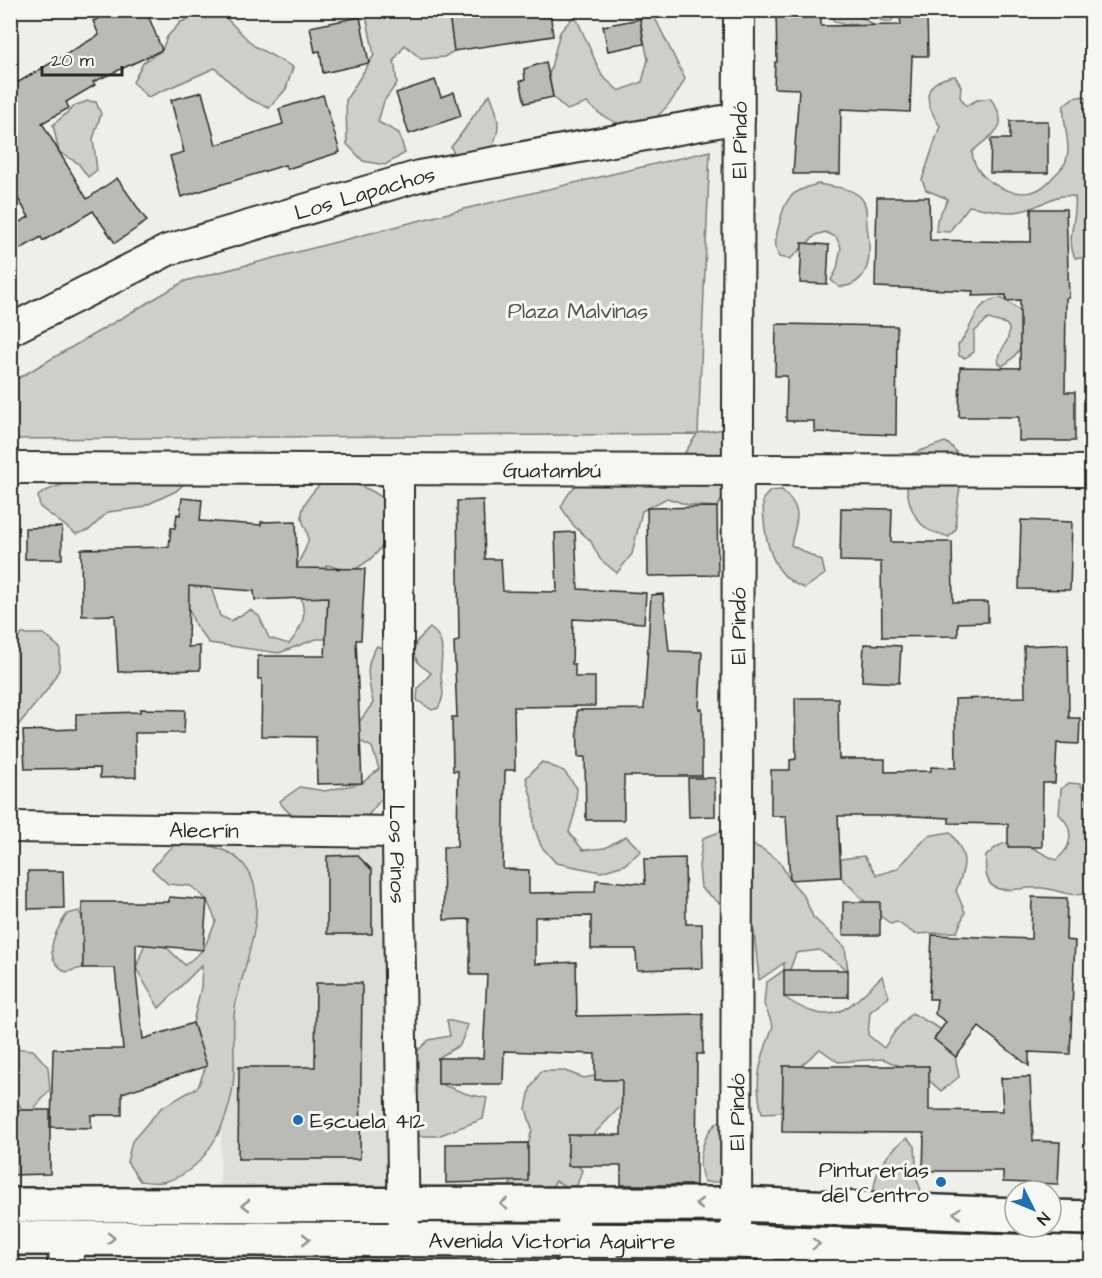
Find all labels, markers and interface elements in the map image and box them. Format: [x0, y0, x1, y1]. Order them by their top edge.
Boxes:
scale bar [42, 39, 122, 77]
text: 20 m [51, 48, 94, 73]
street label: El Pindó [725, 101, 756, 179]
street label: Los Lapachos [291, 159, 438, 229]
park label: Plaza Malvinas [508, 296, 648, 327]
street label: Guatambú [503, 455, 601, 487]
street label: El Pindó [723, 587, 755, 665]
street label: Los Pinos [381, 804, 413, 904]
street label: Alecrín [169, 815, 239, 847]
street label: El Pindó [722, 1073, 753, 1151]
place label: Escuela 412 [310, 1106, 425, 1137]
marker: Escuela 412 [291, 1113, 305, 1127]
place label: Pinturerías del Centro [819, 1155, 930, 1211]
marker: Pinturerías del Centro [934, 1175, 948, 1189]
north arrow [1003, 1179, 1063, 1239]
one-way arrow [499, 1198, 508, 1210]
one-way arrow [694, 1198, 703, 1210]
one-way arrow [241, 1199, 250, 1211]
one-way arrow [952, 1206, 961, 1219]
text: N [1032, 1207, 1055, 1230]
street label: Avenida Victoria Aguirre [428, 1226, 676, 1259]
one-way arrow [106, 1232, 115, 1244]
one-way arrow [301, 1233, 310, 1245]
one-way arrow [811, 1238, 820, 1251]

